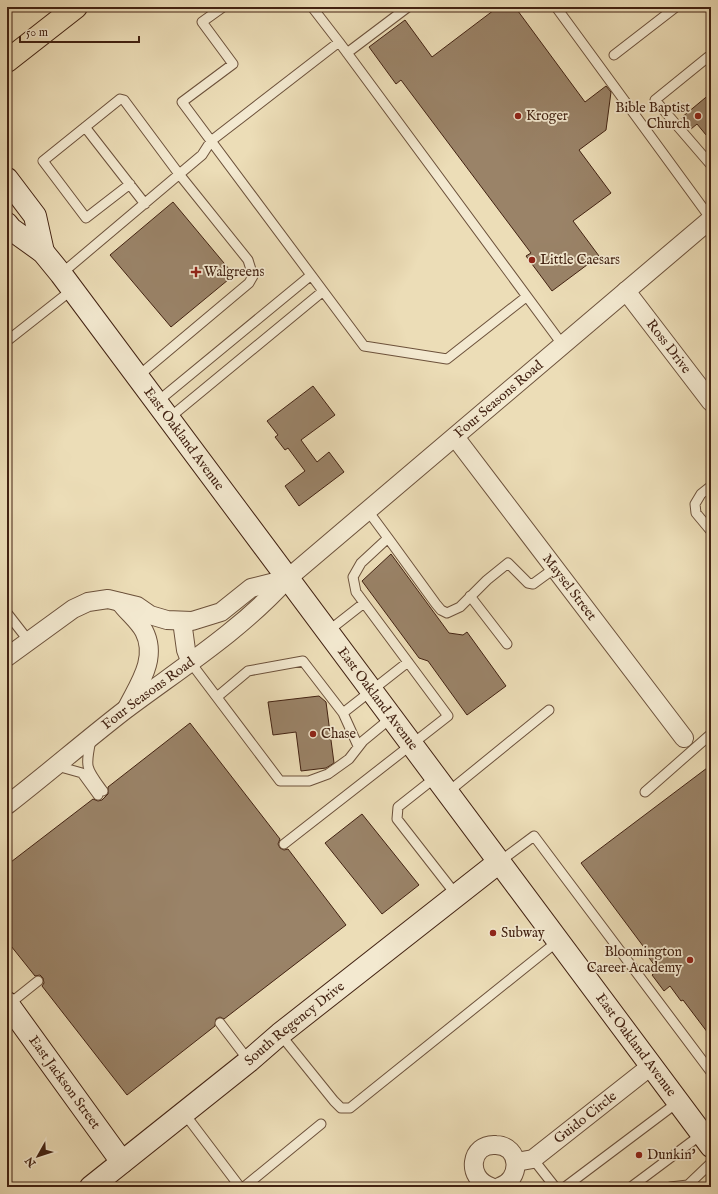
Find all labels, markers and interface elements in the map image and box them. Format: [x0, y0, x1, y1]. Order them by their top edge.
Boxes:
scale bar [20, 18, 139, 44]
text: 50 m [26, 25, 48, 40]
place label: Bible Baptist Church [615, 99, 691, 133]
place label: Kroger [526, 107, 568, 125]
marker: Kroger [513, 111, 523, 121]
marker: Bible Baptist Church [693, 111, 703, 121]
place label: Little Caesars [540, 251, 620, 269]
marker: Little Caesars [527, 255, 537, 265]
place label: Walgreens [204, 263, 264, 281]
marker: Walgreens [191, 267, 201, 277]
street label: Ross Drive [642, 316, 695, 378]
street label: Four Seasons Road [451, 356, 547, 442]
street label: East Oakland Avenue [140, 384, 229, 495]
street label: Maysel Street [538, 551, 601, 624]
street label: East Oakland Avenue [333, 643, 422, 754]
street label: Four Seasons Road [98, 653, 199, 734]
place label: Chase [321, 725, 356, 743]
marker: Chase [308, 729, 318, 739]
place label: Subway [501, 924, 545, 942]
marker: Subway [488, 928, 498, 938]
place label: Bloomington Career Academy [587, 943, 683, 977]
marker: Bloomington Career Academy [685, 955, 695, 965]
street label: South Regency Drive [241, 977, 349, 1070]
street label: East Oakland Avenue [591, 990, 681, 1101]
street label: East Jackson Street [25, 1032, 104, 1133]
street label: Guido Circle [550, 1087, 621, 1148]
north arrow [18, 1136, 58, 1176]
place label: Dunkin' [647, 1146, 696, 1164]
marker: Dunkin' [634, 1150, 644, 1160]
text: N [22, 1153, 40, 1171]

